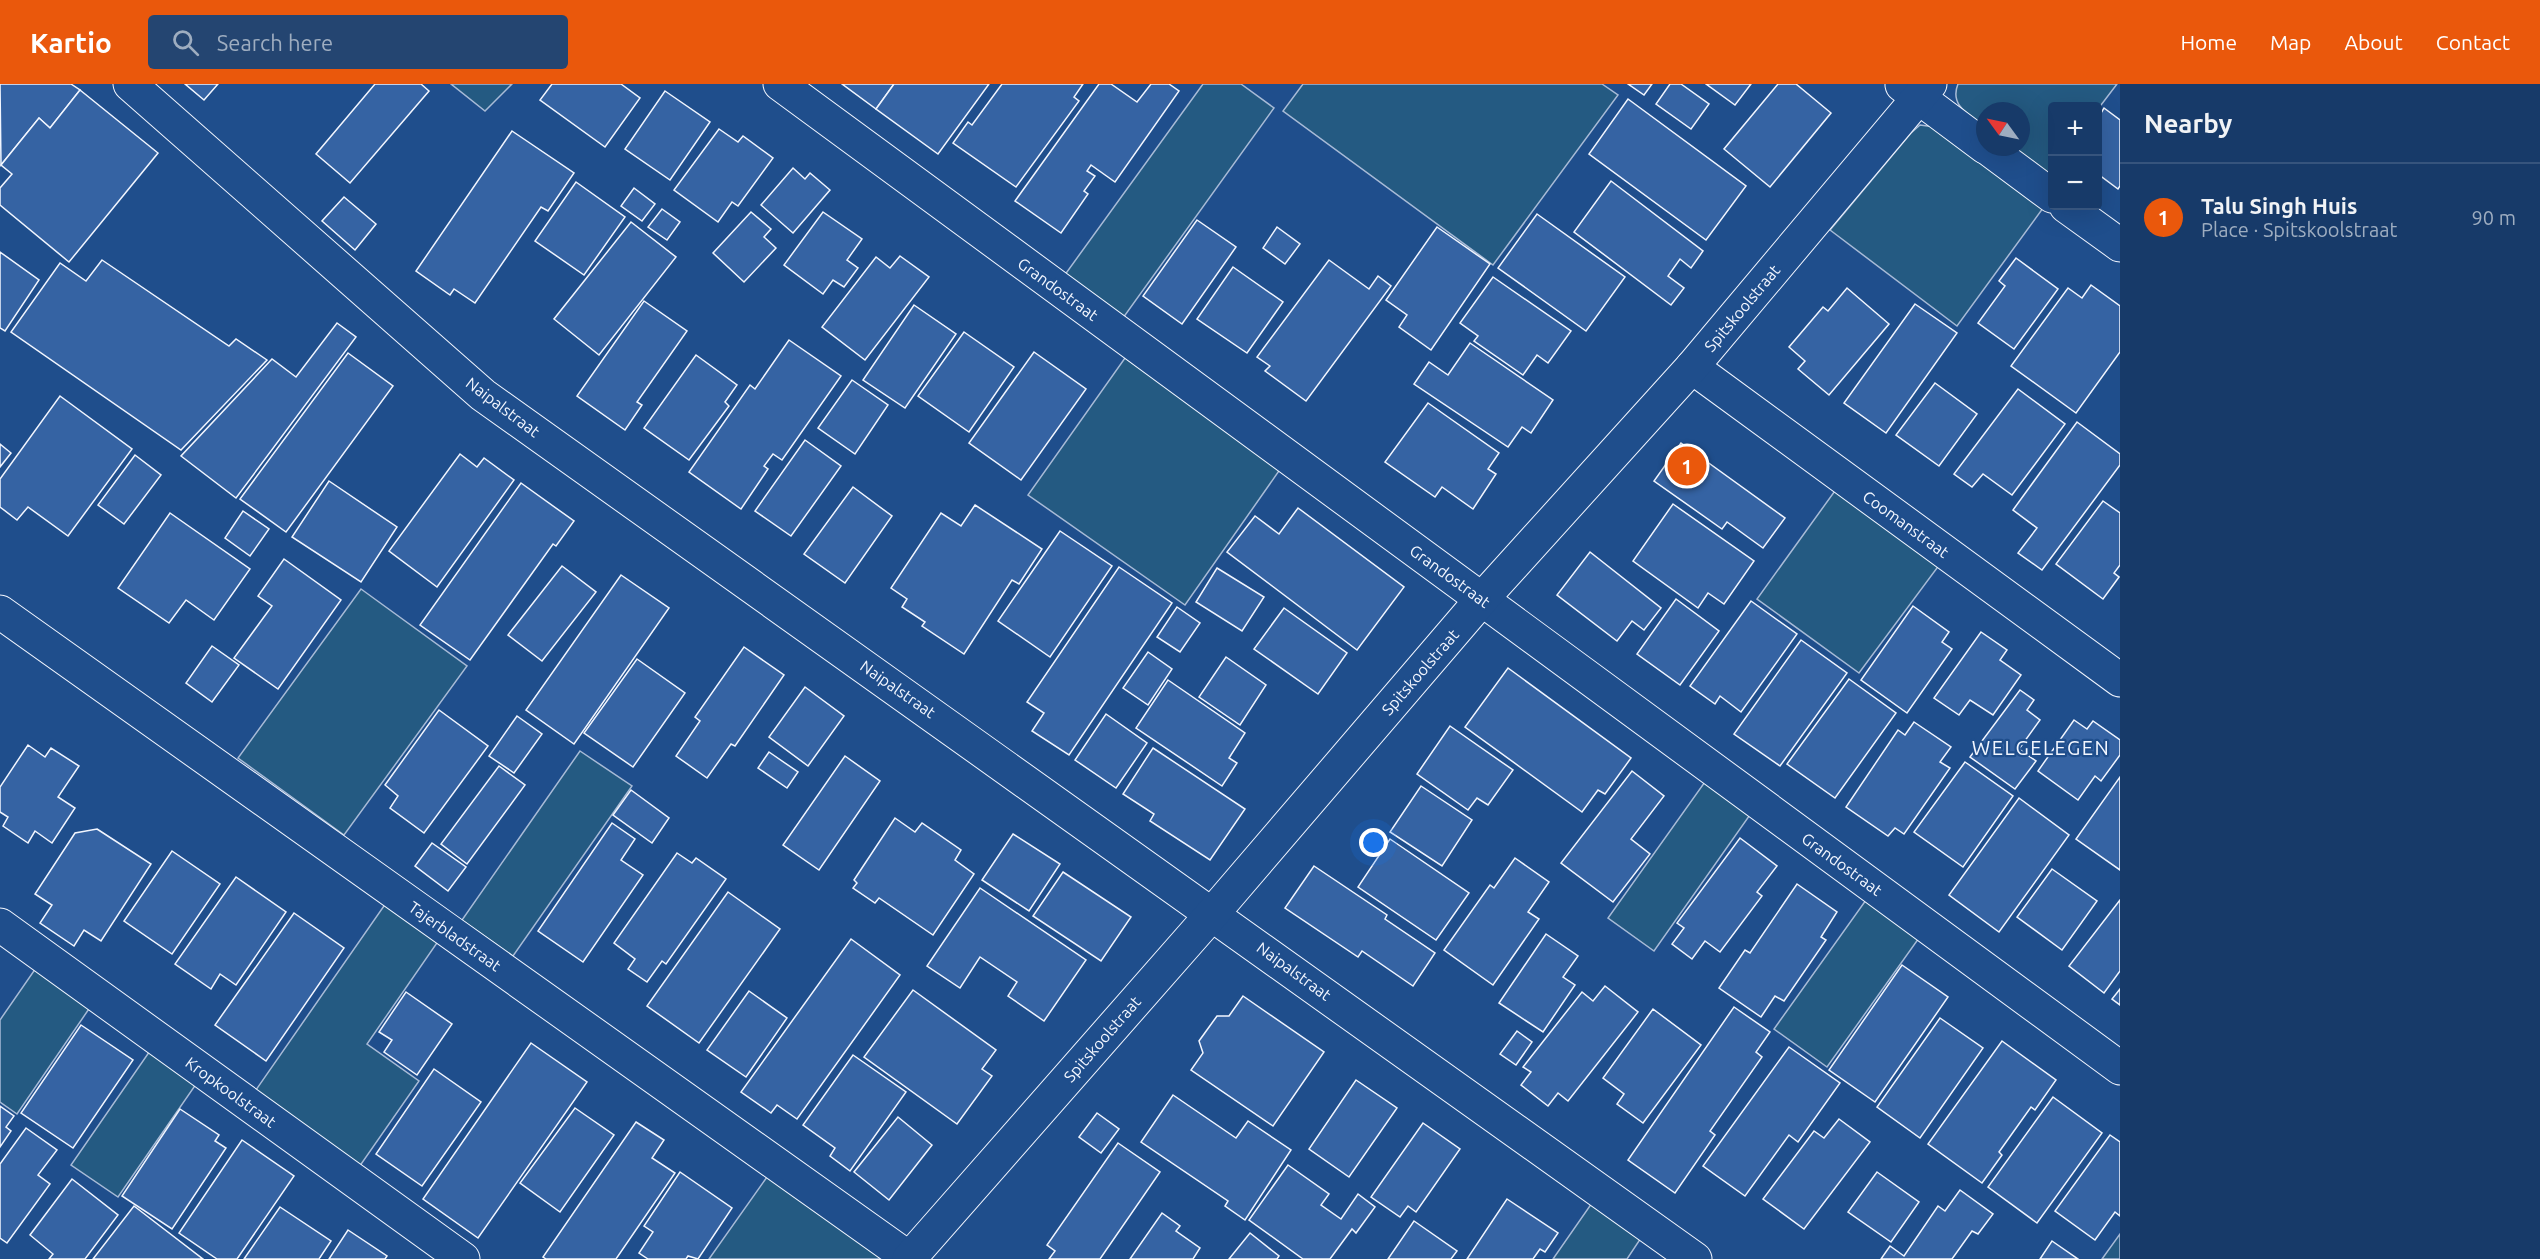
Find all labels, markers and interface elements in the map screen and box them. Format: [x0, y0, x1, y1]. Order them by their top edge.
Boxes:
search box [148, 15, 568, 69]
icon: search [169, 26, 202, 59]
text: Kartio [30, 27, 112, 58]
text: Search here [217, 30, 333, 55]
text: Home [2180, 30, 2237, 54]
text: Map [2270, 30, 2311, 54]
text: About [2344, 30, 2403, 54]
text: Contact [2436, 30, 2510, 54]
north arrow [1976, 102, 2030, 156]
map controls [2048, 102, 2102, 210]
button: + [2048, 102, 2102, 156]
text: Nearby [2144, 109, 2232, 138]
button: − [2048, 156, 2102, 210]
text: Talu Singh Huis [2201, 193, 2357, 218]
text: 1 [2158, 206, 2169, 229]
text: 90 m [2472, 206, 2516, 229]
text: Place · Spitskoolstraat [2201, 218, 2397, 241]
street label: Grandostraat [1014, 254, 1102, 325]
street label: Spitskoolstraat [1701, 260, 1784, 355]
street label: Naipalstraat [463, 374, 544, 441]
pin: 1 [1668, 444, 1706, 488]
street label: Coomanstraat [1860, 487, 1953, 562]
street label: Grandostraat [1406, 541, 1494, 612]
street label: Spitskoolstraat [1378, 625, 1463, 718]
street label: Naipalstraat [857, 657, 940, 722]
district label: WELGELEGEN [1972, 736, 2110, 759]
your location [1359, 828, 1388, 857]
street label: Grandostraat [1798, 829, 1886, 900]
street label: Tajerbladstraat [405, 898, 505, 975]
street label: Naipalstraat [1253, 938, 1335, 1004]
street label: Spitskoolstraat [1060, 992, 1145, 1085]
street label: Kropkoolstraat [182, 1053, 280, 1131]

